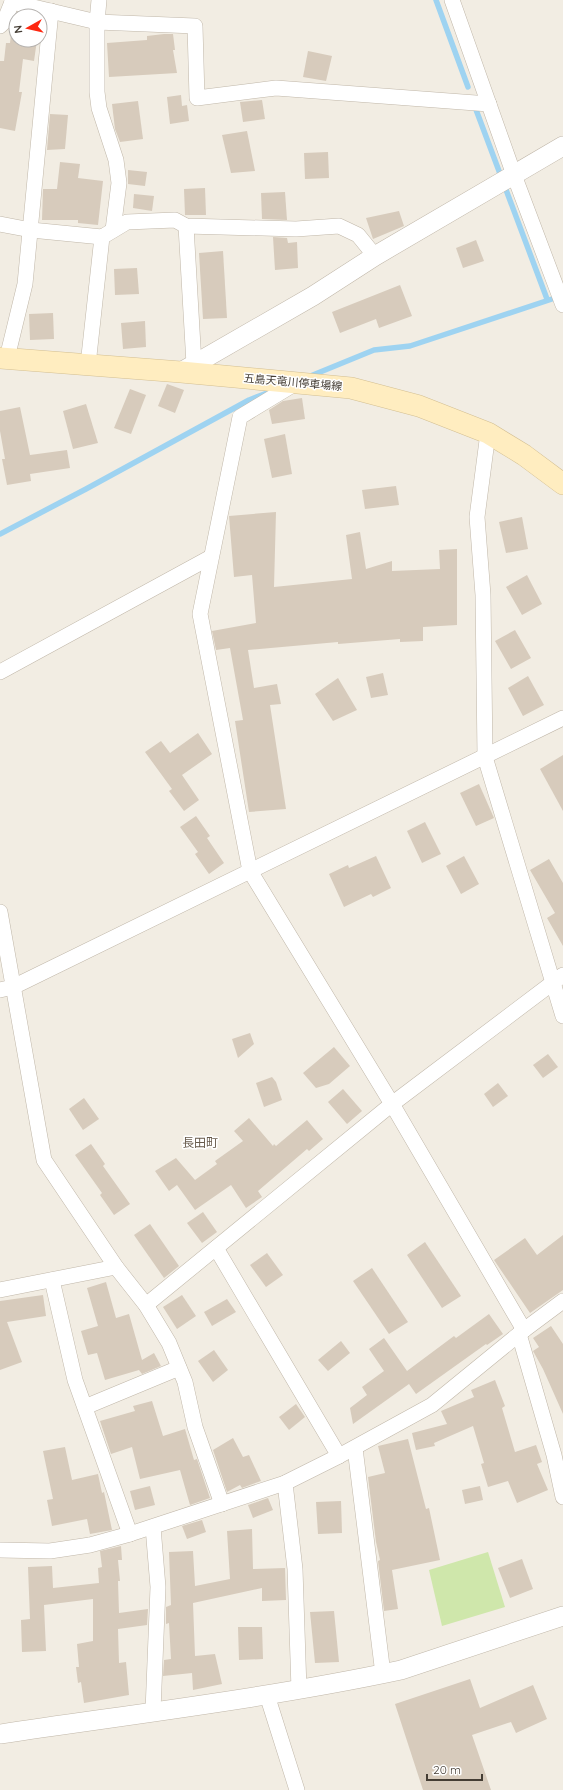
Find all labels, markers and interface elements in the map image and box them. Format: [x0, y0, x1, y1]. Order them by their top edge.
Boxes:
north arrow [8, 8, 48, 48]
text: N [11, 24, 26, 34]
street label: 五島天竜川停車場線 [243, 371, 343, 393]
district label: 長田町 [182, 1135, 218, 1150]
scale bar [427, 1756, 482, 1782]
text: 20 m [433, 1762, 461, 1777]

